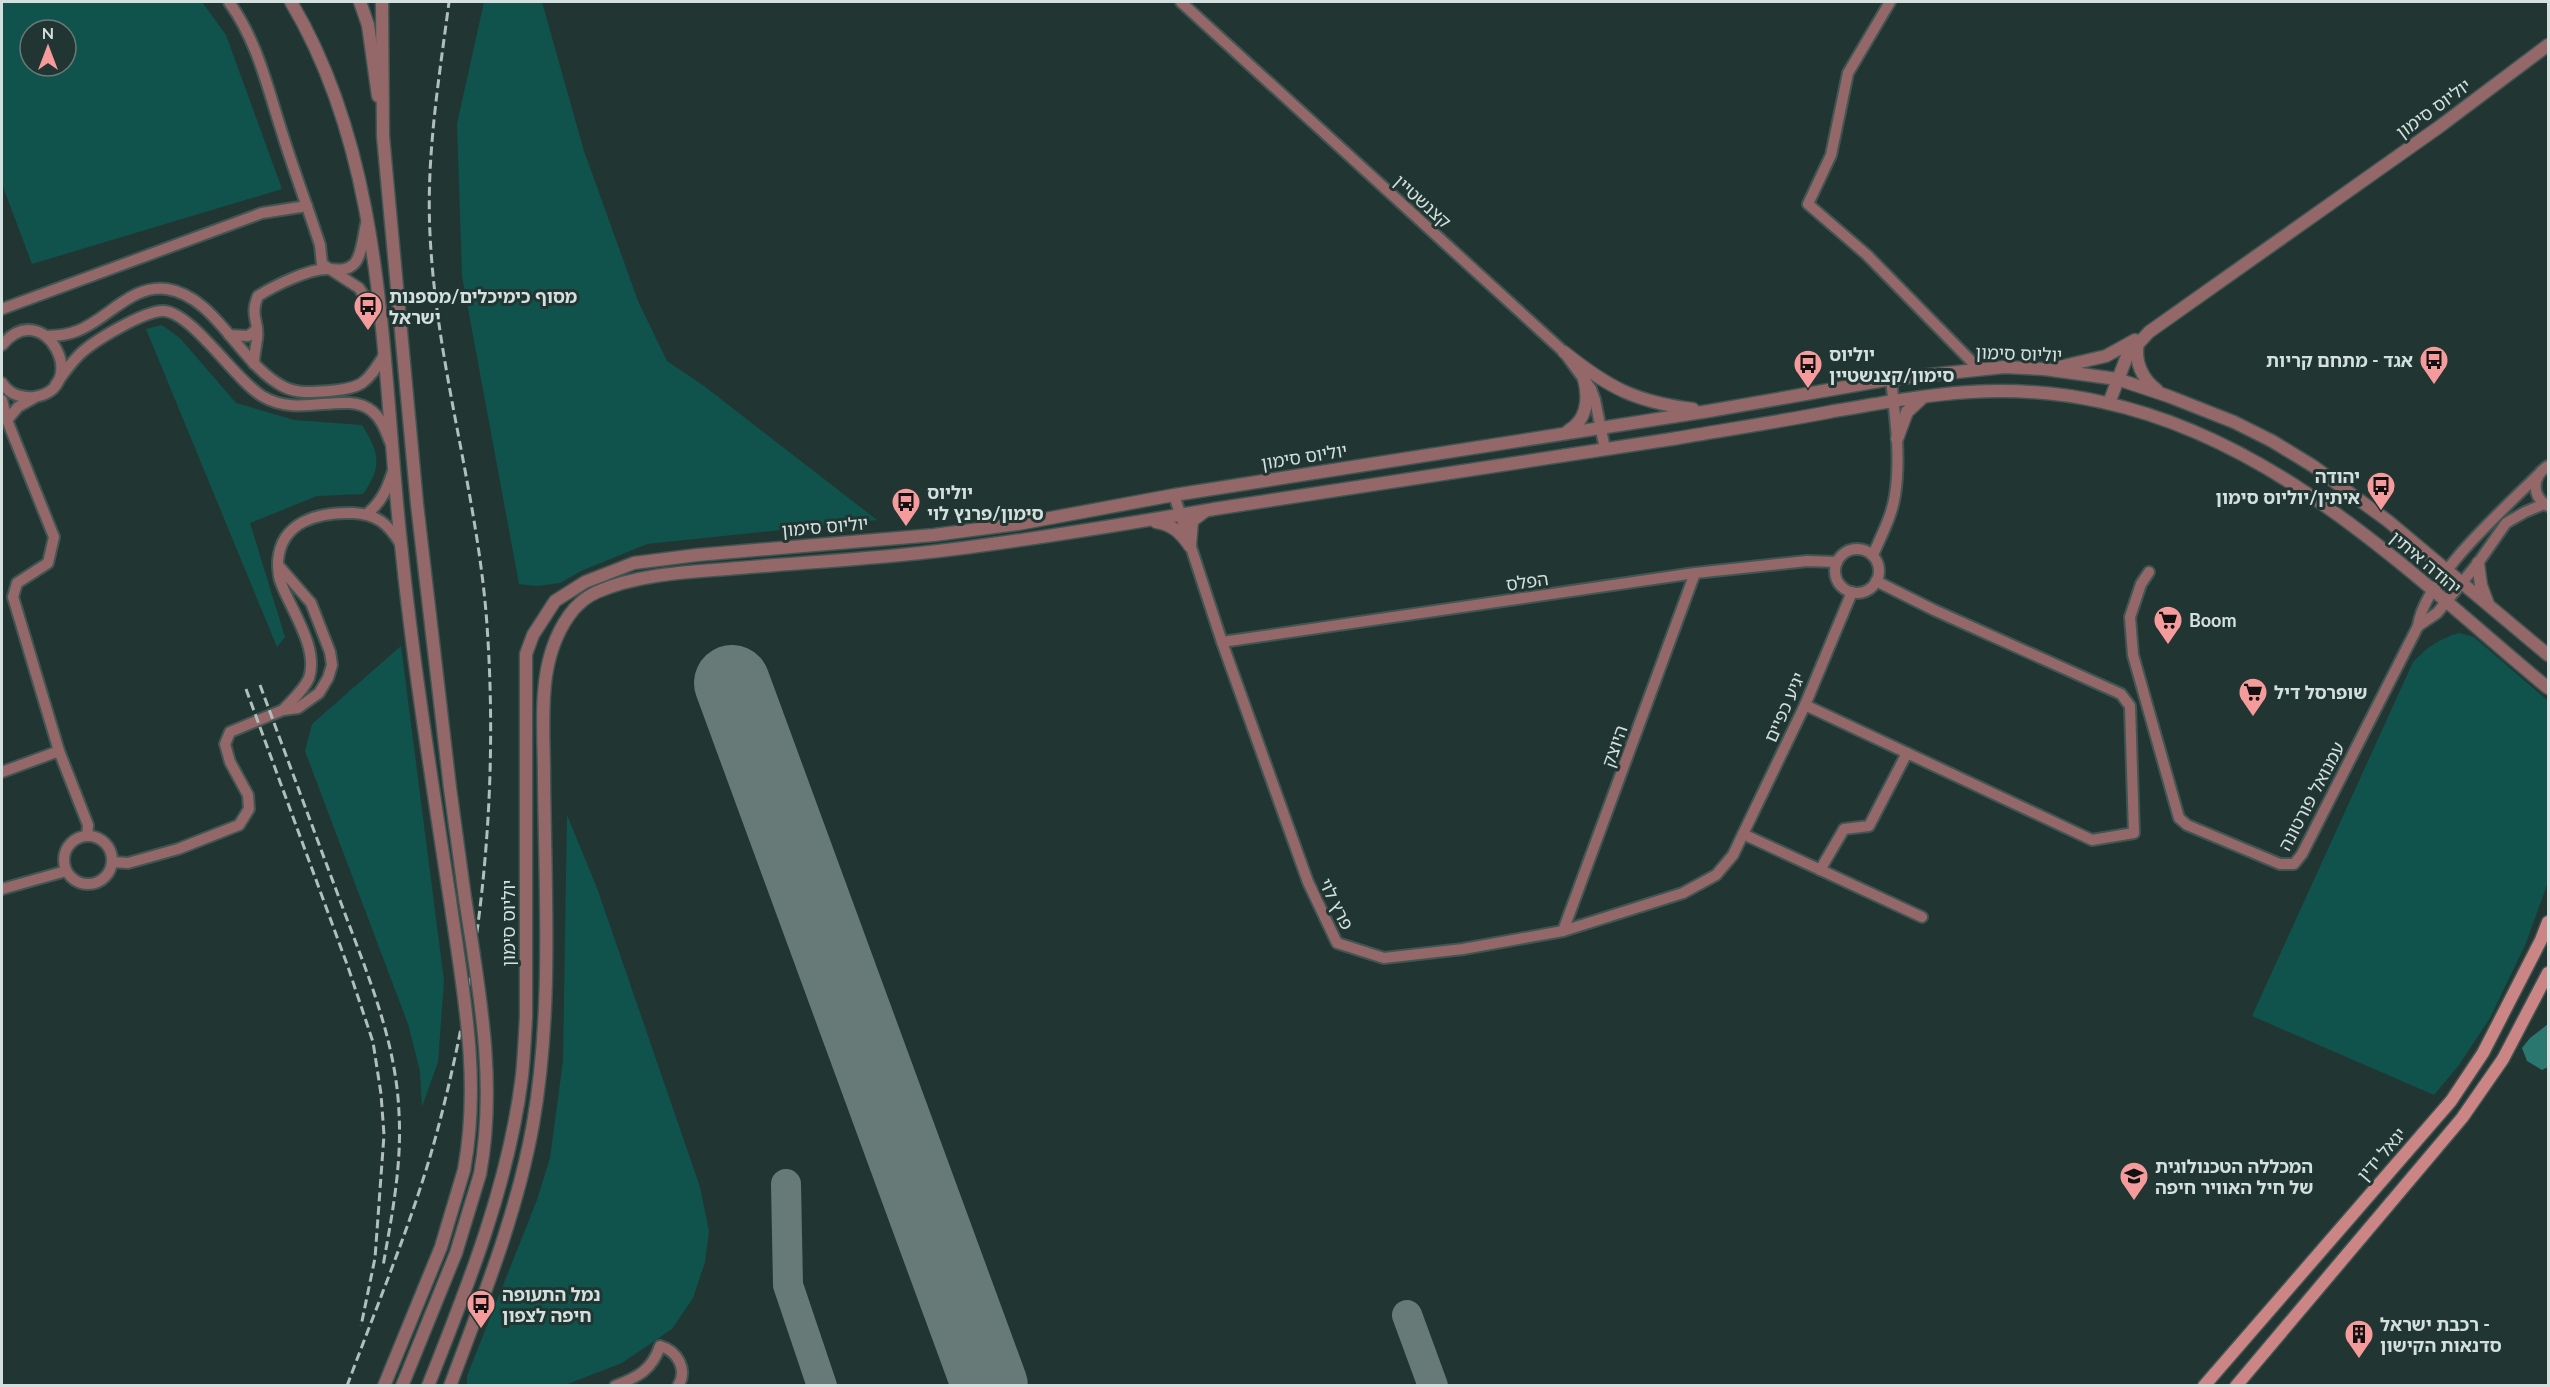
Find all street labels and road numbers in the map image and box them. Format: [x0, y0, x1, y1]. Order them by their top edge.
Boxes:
street label: יוליוס סימון [2391, 74, 2475, 142]
street label: קצנשטיין [1390, 170, 1456, 232]
street label: יוליוס סימון [1975, 340, 2063, 366]
street label: יוליוס סימון [1259, 438, 1349, 474]
street label: יוליוס סימון [781, 511, 869, 541]
street label: יהודה איתין [2386, 526, 2466, 598]
street label: הפלס [1504, 567, 1550, 595]
street label: יגיע כפיים [1759, 669, 1809, 745]
street label: היוצק [1596, 722, 1632, 770]
street label: עמנואל פורטונה [2273, 738, 2349, 854]
street label: פרץ לוי [1315, 875, 1359, 933]
street label: יוליוס סימון [497, 880, 519, 966]
street label: יגאל ידין [2352, 1123, 2410, 1185]

